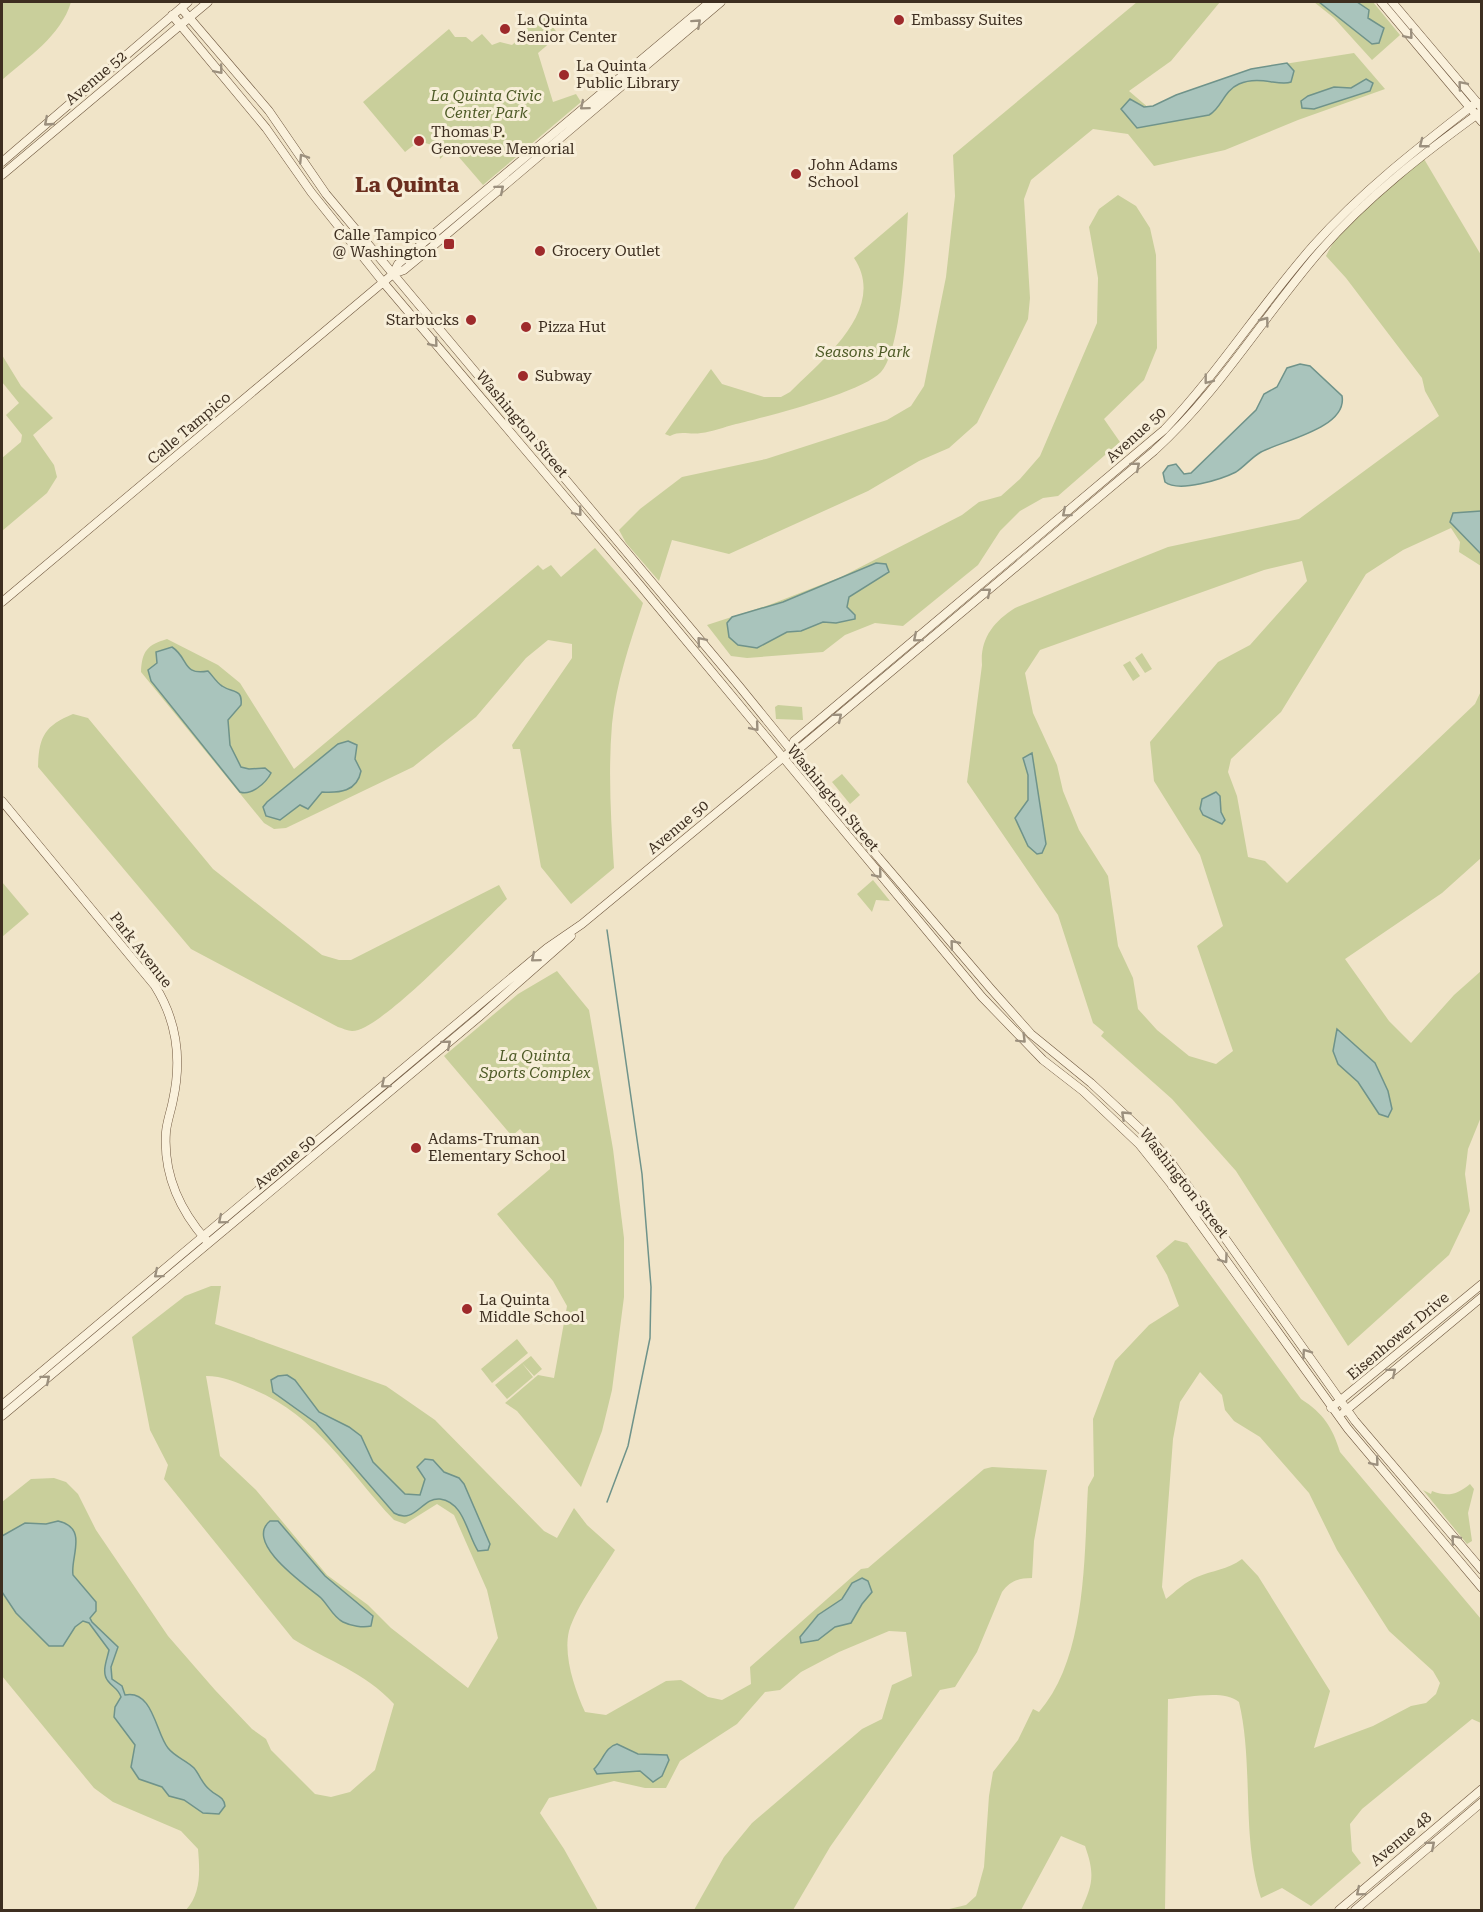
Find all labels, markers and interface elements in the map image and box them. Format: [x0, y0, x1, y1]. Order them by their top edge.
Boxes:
place label: La Quinta Senior Center [517, 11, 617, 46]
place label: Embassy Suites [911, 11, 1023, 29]
marker: Embassy Suites [892, 13, 906, 27]
one-way arrow [690, 19, 701, 30]
marker: La Quinta Senior Center [498, 22, 512, 36]
one-way arrow [1402, 28, 1413, 39]
street label: Avenue 52 [62, 47, 130, 109]
place label: La Quinta Public Library [576, 57, 680, 92]
one-way arrow [211, 63, 222, 74]
marker: La Quinta Public Library [557, 68, 571, 82]
one-way arrow [1459, 81, 1470, 92]
park label: La Quinta Civic Center Park [429, 87, 542, 122]
one-way arrow [580, 99, 591, 110]
one-way arrow [45, 115, 55, 126]
place label: Thomas P. Genovese Memorial [431, 123, 575, 158]
marker: Thomas P. Genovese Memorial [412, 134, 426, 148]
one-way arrow [1419, 136, 1430, 147]
one-way arrow [298, 154, 310, 164]
place label: John Adams School [808, 156, 898, 191]
marker: John Adams School [789, 167, 803, 181]
district label: La Quinta [355, 173, 460, 197]
one-way arrow [493, 185, 504, 196]
place label: Calle Tampico @ Washington [332, 226, 437, 261]
marker: Calle Tampico @ Washington [442, 237, 456, 251]
place label: Grocery Outlet [552, 242, 660, 260]
marker: Grocery Outlet [533, 244, 547, 258]
place label: Starbucks [386, 311, 459, 329]
marker: Starbucks [464, 313, 478, 327]
one-way arrow [1258, 316, 1269, 327]
place label: Pizza Hut [538, 318, 606, 336]
marker: Pizza Hut [519, 320, 533, 334]
one-way arrow [427, 336, 438, 347]
park label: Seasons Park [815, 343, 911, 361]
street label: Washington Street [472, 367, 572, 481]
place label: Subway [535, 367, 592, 385]
marker: Subway [516, 369, 530, 383]
one-way arrow [1204, 373, 1215, 384]
street label: Calle Tampico [144, 388, 234, 468]
street label: Avenue 50 [1102, 403, 1170, 467]
one-way arrow [1129, 462, 1140, 473]
one-way arrow [571, 505, 582, 516]
one-way arrow [1062, 506, 1073, 517]
one-way arrow [980, 588, 991, 599]
one-way arrow [913, 631, 924, 642]
one-way arrow [697, 637, 708, 648]
one-way arrow [831, 713, 842, 724]
one-way arrow [748, 720, 759, 731]
street label: Washington Street [783, 741, 883, 855]
street label: Avenue 50 [644, 796, 712, 858]
one-way arrow [871, 867, 882, 878]
street label: Park Avenue [106, 909, 176, 991]
one-way arrow [950, 940, 961, 951]
one-way arrow [531, 951, 542, 962]
one-way arrow [1015, 1032, 1026, 1043]
one-way arrow [440, 1040, 451, 1051]
park label: La Quinta Sports Complex [478, 1047, 591, 1082]
one-way arrow [381, 1076, 392, 1087]
one-way arrow [1122, 1111, 1132, 1122]
street label: Washington Street [1136, 1125, 1233, 1242]
place label: Adams-Truman Elementary School [428, 1130, 566, 1165]
street label: Avenue 50 [251, 1131, 319, 1193]
marker: Adams-Truman Elementary School [409, 1141, 423, 1155]
one-way arrow [218, 1213, 229, 1224]
one-way arrow [1217, 1252, 1228, 1263]
one-way arrow [154, 1266, 165, 1277]
street label: Eisenhower Drive [1343, 1288, 1453, 1384]
place label: La Quinta Middle School [479, 1291, 585, 1326]
marker: La Quinta Middle School [460, 1302, 474, 1316]
one-way arrow [1302, 1349, 1313, 1360]
one-way arrow [1385, 1368, 1396, 1379]
one-way arrow [39, 1375, 50, 1386]
one-way arrow [1368, 1455, 1379, 1466]
one-way arrow [1451, 1535, 1462, 1546]
street label: Avenue 48 [1367, 1808, 1435, 1870]
one-way arrow [1424, 1841, 1435, 1852]
one-way arrow [1356, 1885, 1367, 1896]

